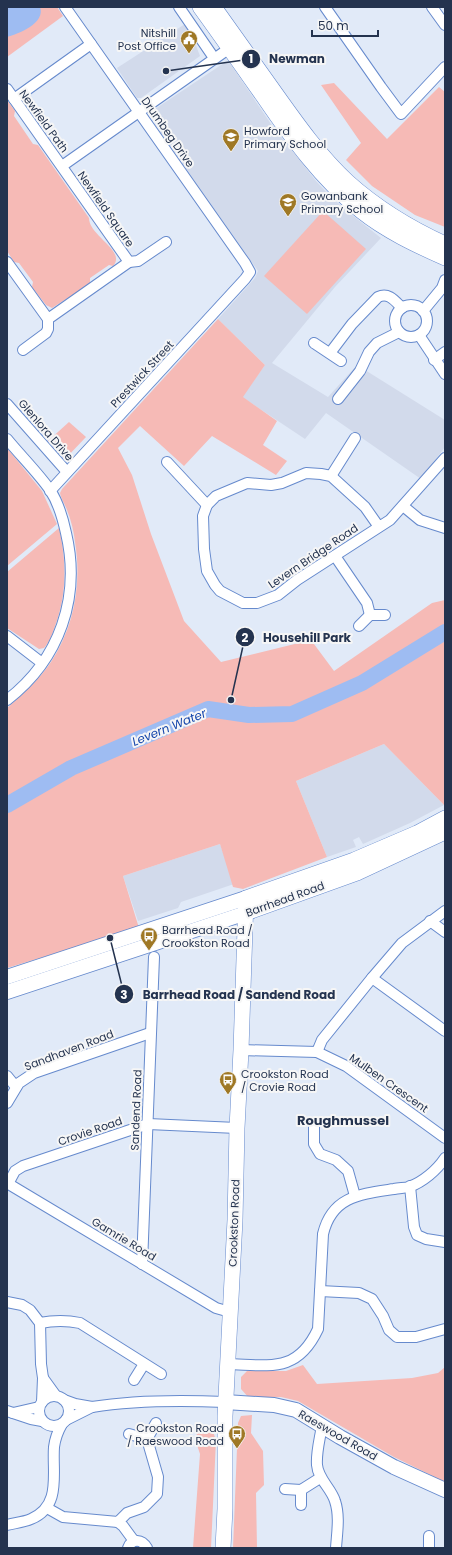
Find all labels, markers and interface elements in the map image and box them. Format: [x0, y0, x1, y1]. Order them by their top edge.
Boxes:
scale bar [312, 12, 378, 38]
text: 50 m [318, 17, 349, 34]
place label: Nitshill Post Office [118, 25, 176, 54]
public building icon: Nitshill Post Office [179, 29, 199, 54]
callout: Newman [241, 47, 333, 71]
text: 1 [249, 50, 253, 67]
text: Newman [269, 50, 325, 67]
street label: Newfield Path [16, 86, 72, 156]
street label: Drumbeg Drive [138, 94, 198, 171]
place label: Howford Primary School [244, 123, 326, 152]
school or university icon: Howford Primary School [221, 127, 241, 152]
street label: Newfield Square [74, 168, 138, 250]
place label: Gowanbank Primary School [301, 188, 383, 217]
school or university icon: Gowanbank Primary School [278, 192, 298, 217]
street label: Prestwick Street [107, 337, 177, 411]
street label: Glenlora Drive [15, 396, 77, 464]
street label: Levern Bridge Road [265, 520, 361, 592]
callout: Househill Park [235, 625, 359, 649]
text: 2 [242, 629, 249, 646]
text: Househill Park [263, 629, 352, 646]
water label: Levern Water [129, 704, 209, 750]
street label: Barrhead Road [243, 877, 327, 921]
place label: Barrhead Road / Crookston Road [162, 922, 253, 951]
bus stop icon: Barrhead Road / Crookston Road [139, 926, 159, 951]
callout: Barrhead Road / Sandend Road [114, 982, 343, 1006]
text: 3 [120, 986, 128, 1003]
text: Barrhead Road / Sandend Road [143, 986, 335, 1003]
street label: Sandhaven Road [22, 1026, 116, 1074]
street label: Mulben Crescent [346, 1050, 432, 1116]
place label: Crookston Road / Crovie Road [241, 1066, 329, 1095]
street label: Sandend Road [127, 1069, 145, 1151]
bus stop icon: Crookston Road / Crovie Road [218, 1070, 238, 1095]
district label: Roughmussel [297, 1111, 389, 1130]
street label: Crovie Road [56, 1113, 124, 1149]
street label: Crookston Road [224, 1179, 244, 1267]
street label: Gamrie Road [89, 1213, 159, 1265]
street label: Raeswood Road [296, 1406, 380, 1464]
place label: Crookston Road / Raeswood Road [127, 1420, 224, 1449]
bus stop icon: Crookston Road / Raeswood Road [227, 1424, 247, 1449]

